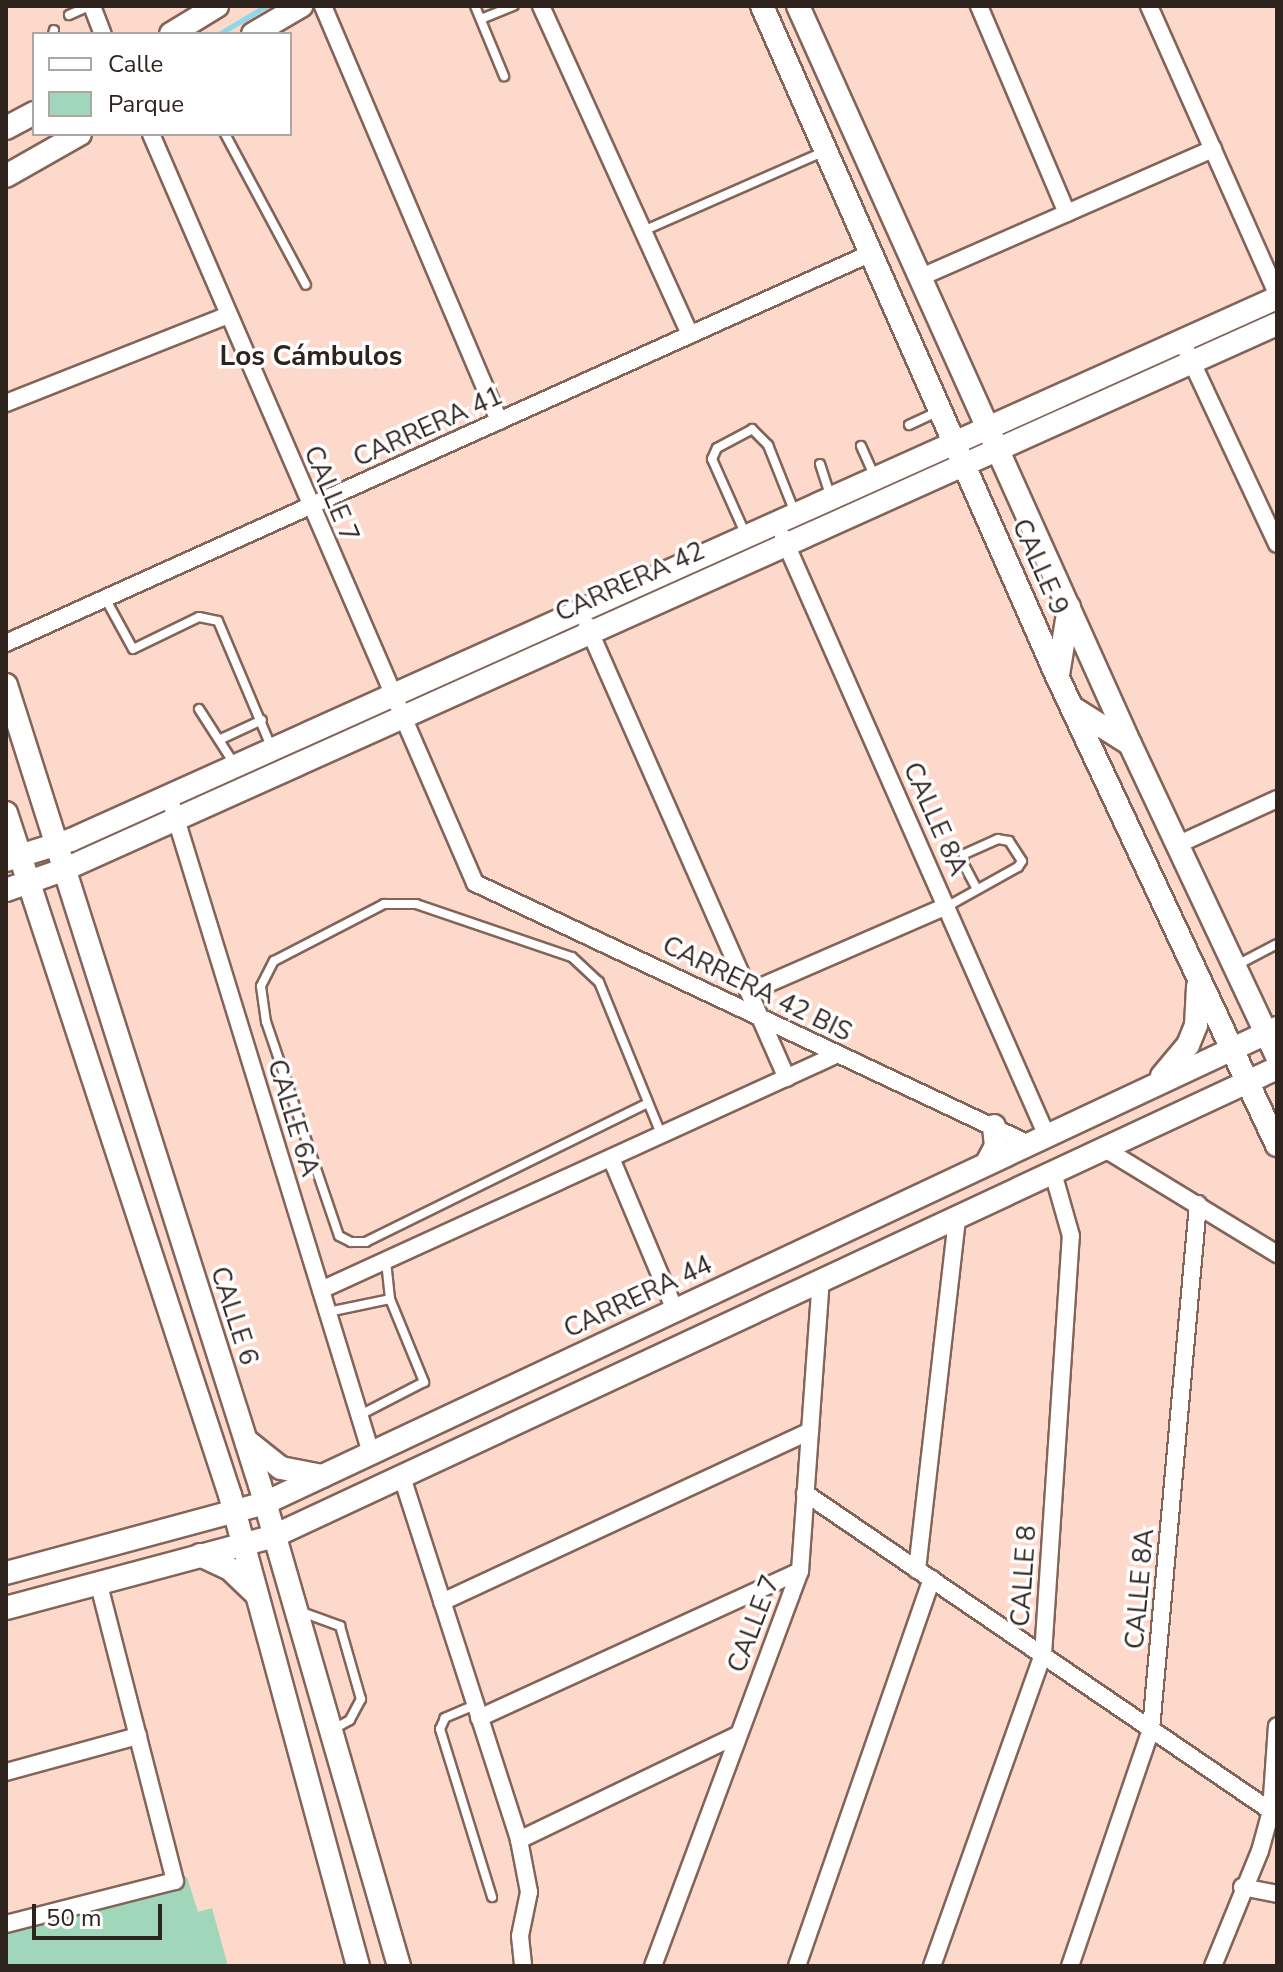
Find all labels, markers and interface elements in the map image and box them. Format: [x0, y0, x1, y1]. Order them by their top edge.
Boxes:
legend [32, 32, 292, 136]
text: Calle [108, 48, 163, 80]
text: Parque [108, 88, 184, 120]
district label: Los Cámbulos [220, 339, 402, 373]
street label: CARRERA 41 [349, 380, 507, 474]
street label: CALLE 7 [297, 441, 365, 547]
street label: CALLE 9 [1005, 514, 1075, 620]
street label: CARRERA 42 [551, 535, 709, 629]
street label: CALLE 8A [896, 758, 974, 880]
street label: CARRERA 42 BIS [657, 930, 857, 1048]
street label: CALLE 6A [260, 1056, 326, 1180]
street label: CARRERA 44 [559, 1249, 717, 1345]
street label: CALLE 6 [203, 1263, 265, 1369]
street label: CALLE 8 [1005, 1524, 1043, 1628]
street label: CALLE 8A [1119, 1528, 1161, 1650]
street label: CALLE 7 [721, 1571, 787, 1677]
scale bar [36, 1888, 166, 1938]
text: 50 m [46, 1902, 102, 1934]

